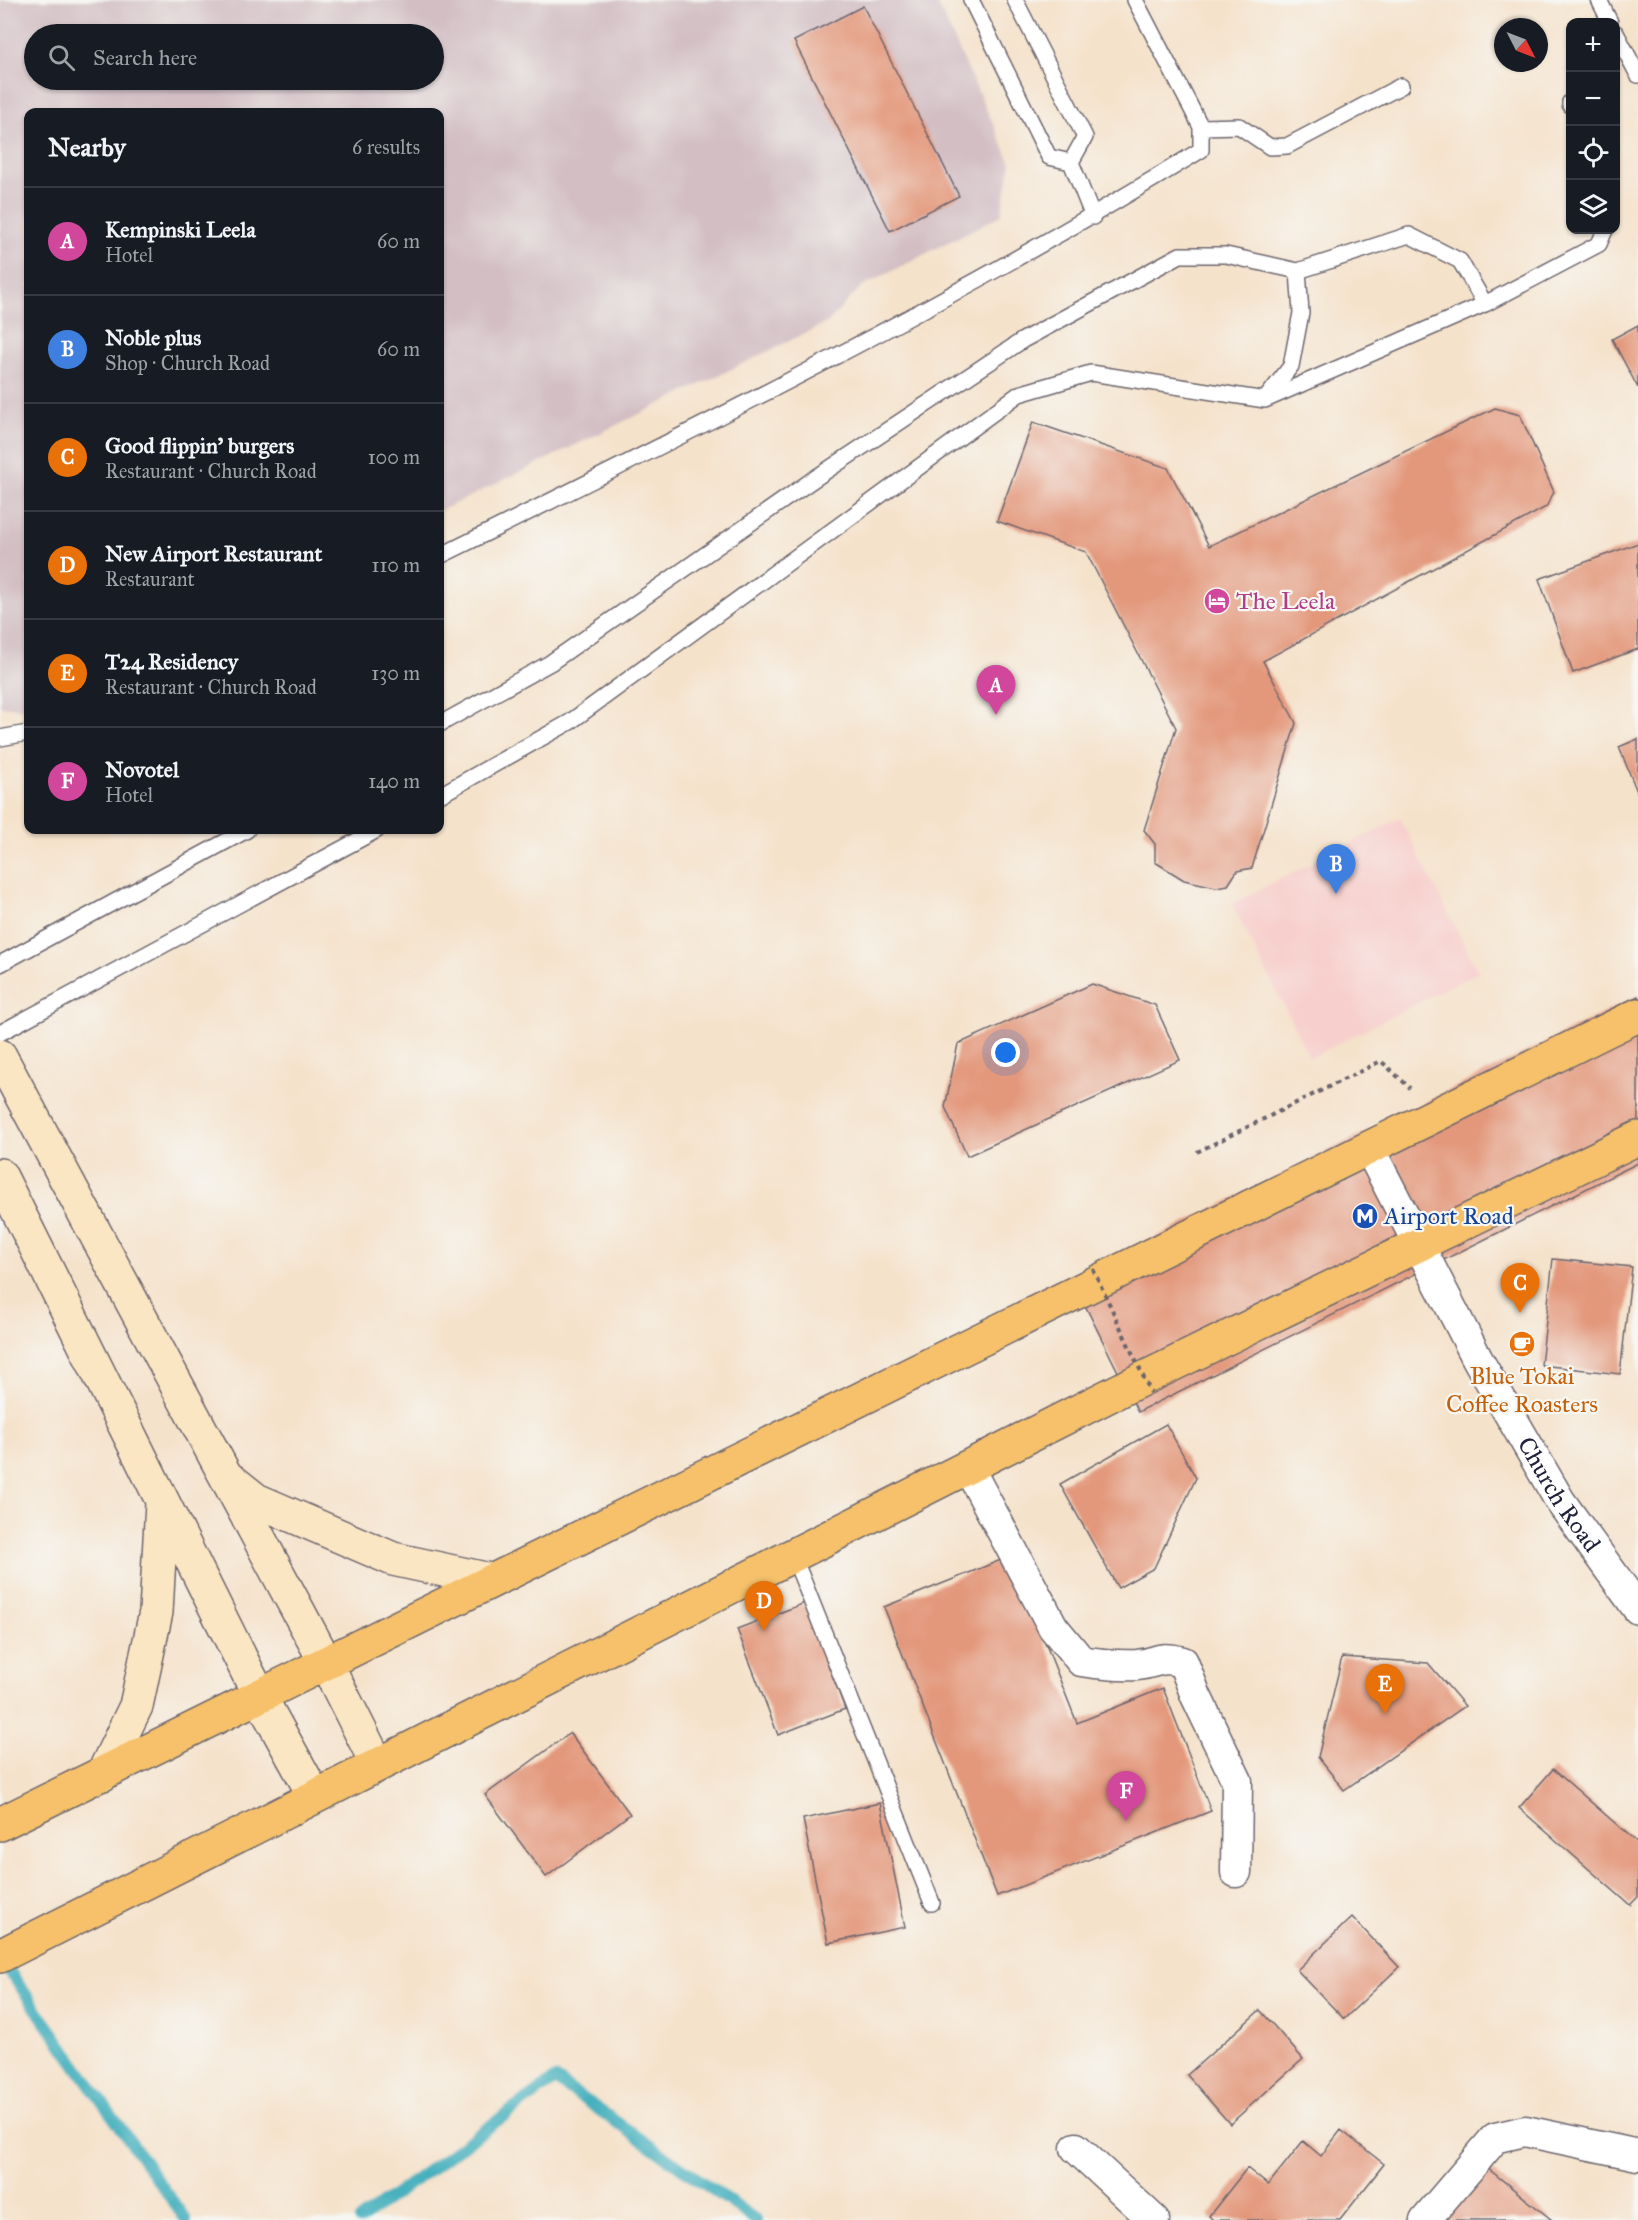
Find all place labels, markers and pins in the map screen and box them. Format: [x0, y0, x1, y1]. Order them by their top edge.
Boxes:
hotel icon: The Leela [1202, 586, 1232, 616]
place label: The Leela [1236, 586, 1336, 616]
pin: A [976, 666, 1016, 715]
pin: B [1316, 844, 1356, 894]
metro station icon: Airport Road [1350, 1201, 1380, 1231]
place label: Airport Road [1383, 1201, 1514, 1231]
pin: C [1500, 1264, 1540, 1313]
cafe icon: Blue Tokai Coffee Roasters [1507, 1329, 1537, 1359]
place label: Blue Tokai Coffee Roasters [1446, 1361, 1598, 1419]
pin: D [744, 1582, 783, 1631]
pin: E [1366, 1664, 1404, 1714]
pin: F [1106, 1772, 1146, 1821]

